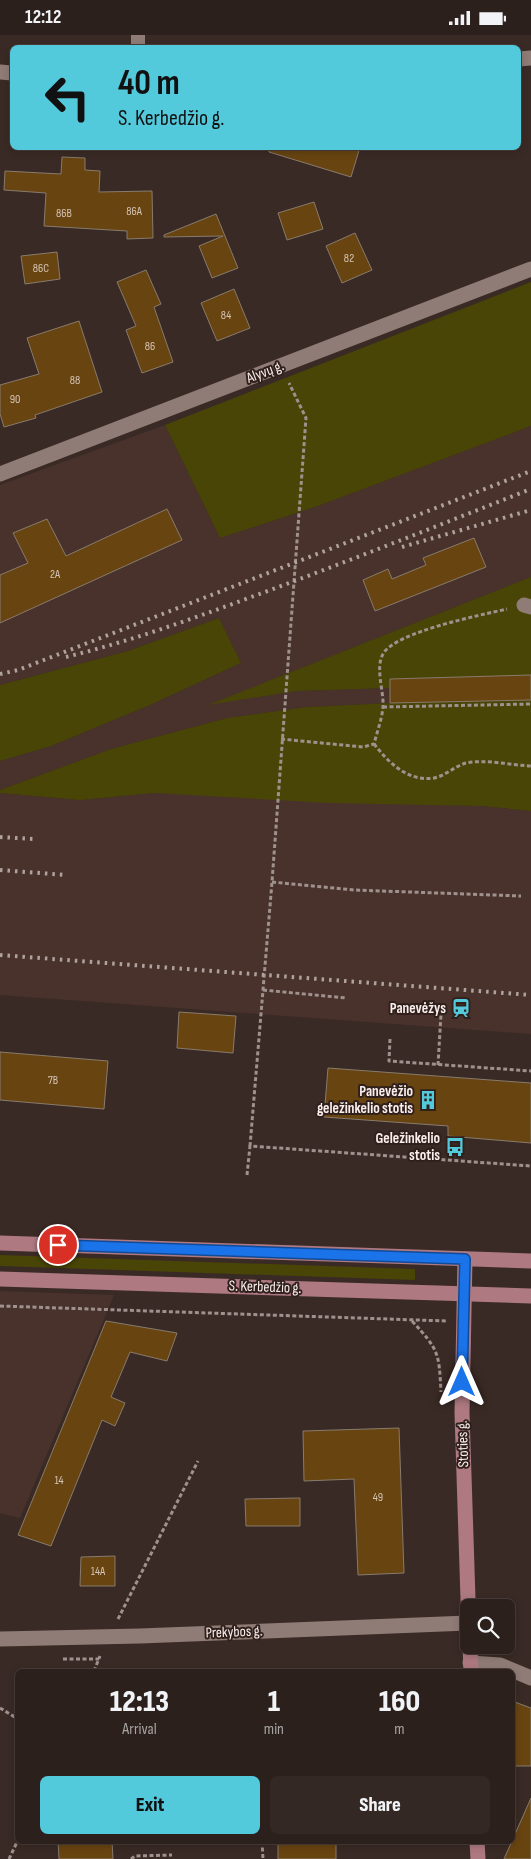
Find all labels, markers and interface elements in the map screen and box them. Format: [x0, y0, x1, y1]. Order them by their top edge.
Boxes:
text: 12:12 [25, 6, 61, 29]
text: 40 m [118, 62, 180, 105]
icon: left [35, 65, 100, 130]
text: S. Kerbedžio g. [118, 105, 224, 132]
house number: 86A [126, 204, 143, 219]
house number: 86B [56, 206, 72, 221]
house number: 82 [344, 251, 354, 266]
house number: 86C [33, 261, 49, 276]
house number: 84 [221, 308, 231, 323]
house number: 86 [145, 339, 155, 354]
street label: Alyvų g. [243, 356, 287, 388]
house number: 88 [70, 373, 80, 388]
house number: 90 [10, 392, 20, 407]
house number: 2A [50, 567, 61, 582]
station icon: Panevėžys [450, 997, 472, 1019]
place label: Panevėžys [390, 999, 446, 1018]
house number: 7B [48, 1073, 58, 1088]
place label: Panevėžio geležinkelio stotis [317, 1082, 413, 1118]
building icon: Panevėžio geležinkelio stotis [417, 1089, 439, 1111]
place label: Geležinkelio stotis [375, 1129, 440, 1165]
bus stop icon: Geležinkelio stotis [444, 1136, 466, 1158]
pin [37, 1224, 79, 1266]
icon: arrive [44, 1231, 72, 1259]
street label: S. Kerbedžio g. [228, 1276, 302, 1298]
position arrow [435, 1355, 487, 1407]
street label: Stoties g. [453, 1420, 473, 1468]
house number: 14 [54, 1473, 64, 1488]
house number: 49 [373, 1490, 383, 1505]
house number: 14A [91, 1564, 106, 1579]
map controls [460, 1599, 515, 1654]
button: search [460, 1599, 515, 1654]
street label: Prekybos g. [205, 1622, 263, 1642]
text: 12:13 [110, 1684, 169, 1720]
text: 1 [268, 1684, 280, 1720]
text: 160 [379, 1684, 420, 1720]
text: Arrival [122, 1720, 157, 1739]
text: min [264, 1720, 284, 1739]
text: m [394, 1720, 405, 1739]
button: Exit [40, 1776, 260, 1834]
button: Share [270, 1776, 490, 1834]

